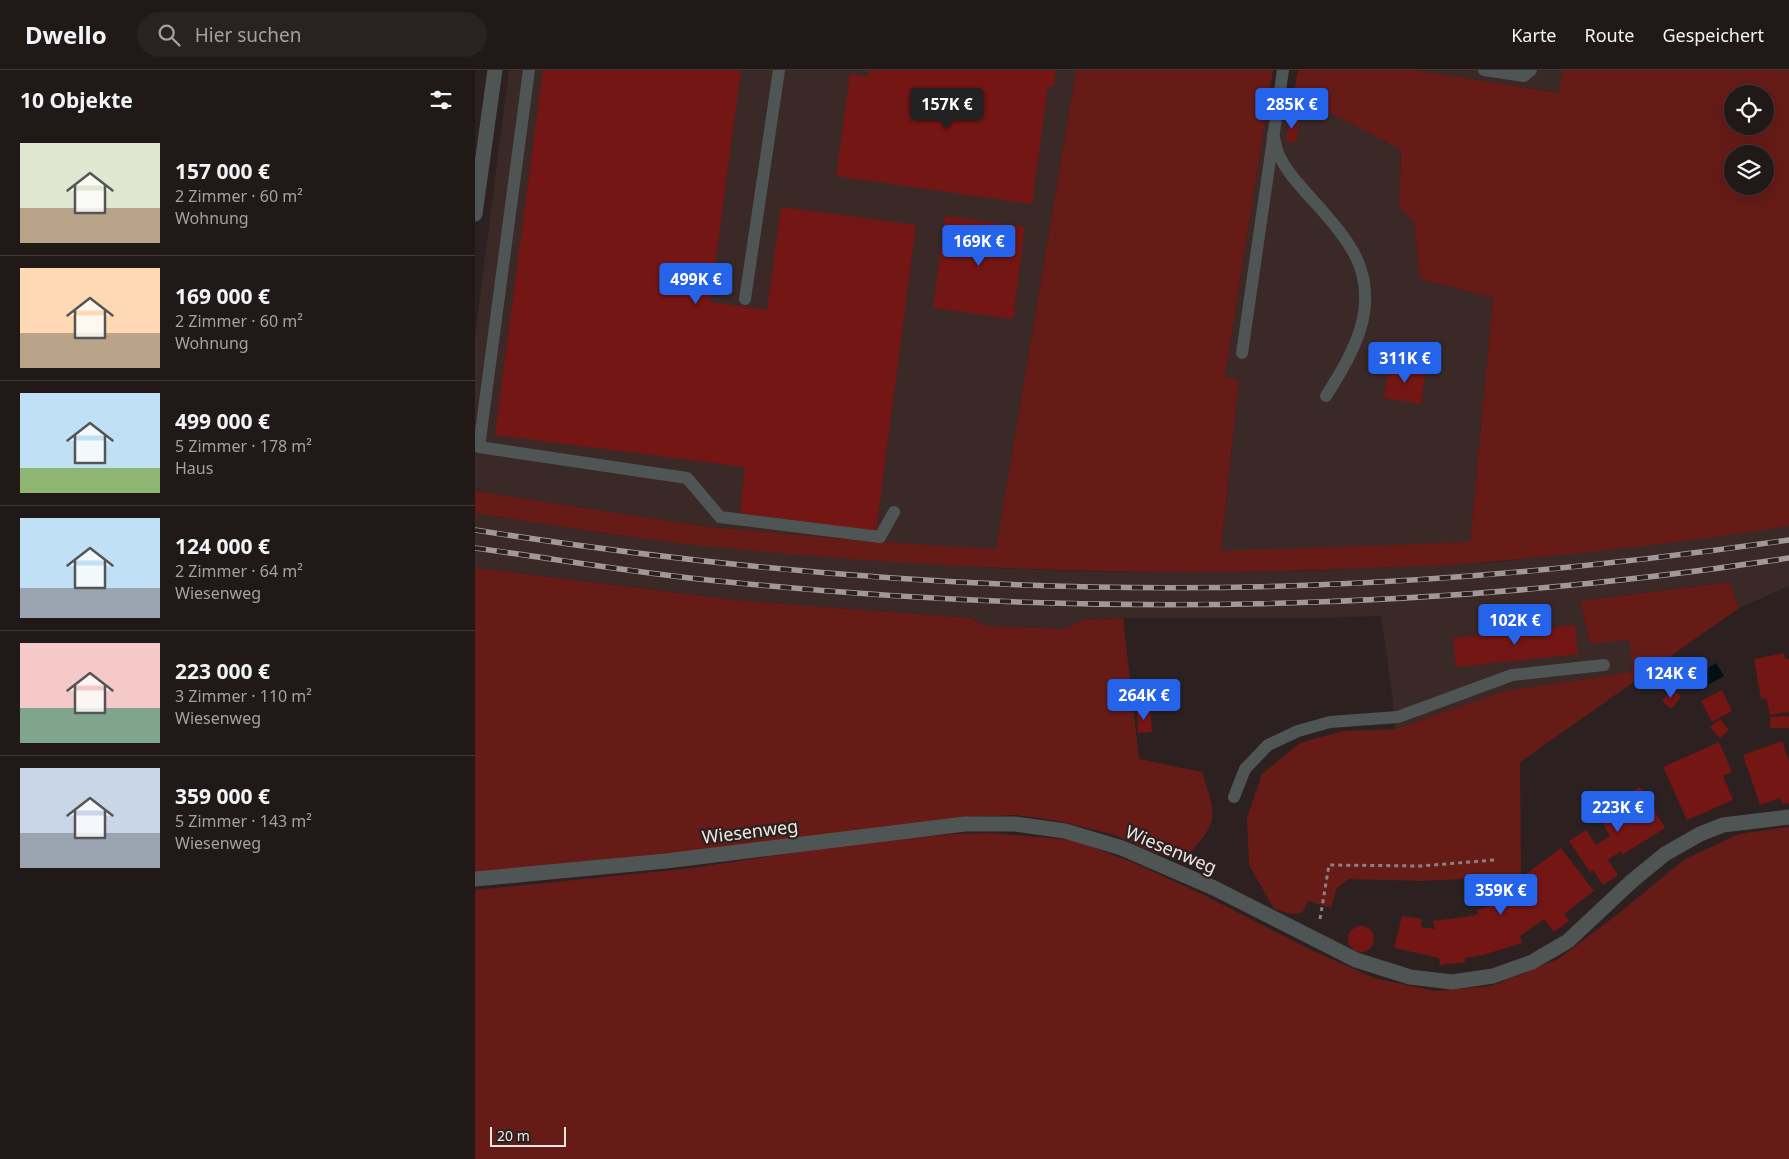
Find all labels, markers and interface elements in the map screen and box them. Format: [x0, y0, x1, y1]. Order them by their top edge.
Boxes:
search box [137, 12, 487, 57]
text: Dwello [25, 18, 107, 51]
icon: search [155, 21, 183, 49]
text: Hier suchen [195, 22, 301, 48]
text: Karte [1511, 23, 1557, 47]
text: Route [1585, 23, 1634, 47]
text: Gespeichert [1662, 23, 1764, 47]
map controls [1724, 85, 1774, 195]
button: locate [1724, 85, 1774, 135]
text: 10 Objekte [20, 86, 133, 114]
icon: filters [427, 86, 455, 114]
pin: 157K € [906, 88, 988, 130]
pin: 285K € [1251, 88, 1333, 130]
text: 157K € [921, 93, 973, 115]
text: 285K € [1266, 93, 1318, 115]
button: layers [1724, 145, 1774, 195]
text: 157 000 € [175, 157, 270, 185]
icon: home [60, 163, 120, 223]
text: 2 Zimmer · 60 m² [175, 185, 303, 207]
text: Wohnung [175, 207, 249, 229]
pin: 169K € [938, 224, 1020, 267]
text: 169K € [953, 230, 1005, 252]
pin: 499K € [655, 262, 737, 305]
text: 499K € [670, 268, 722, 290]
text: 169 000 € [175, 282, 270, 310]
icon: home [60, 288, 120, 348]
text: 2 Zimmer · 60 m² [175, 310, 303, 332]
text: Wohnung [175, 332, 249, 354]
pin: 311K € [1364, 342, 1446, 384]
text: 311K € [1379, 347, 1431, 369]
text: 499 000 € [175, 407, 270, 435]
icon: home [60, 413, 120, 473]
text: 5 Zimmer · 178 m² [175, 435, 312, 457]
text: Haus [175, 457, 213, 479]
text: 124 000 € [175, 532, 270, 560]
icon: home [60, 538, 120, 598]
text: 2 Zimmer · 64 m² [175, 560, 303, 582]
text: Wiesenweg [175, 582, 261, 604]
pin: 102K € [1474, 604, 1556, 646]
text: 102K € [1489, 609, 1541, 631]
pin: 124K € [1630, 656, 1712, 699]
text: 223 000 € [175, 657, 270, 685]
text: 124K € [1645, 662, 1697, 684]
icon: home [60, 663, 120, 723]
pin: 264K € [1103, 678, 1185, 721]
text: 264K € [1118, 684, 1170, 706]
text: 3 Zimmer · 110 m² [175, 685, 312, 707]
text: Wiesenweg [175, 707, 261, 729]
text: 359 000 € [175, 782, 270, 810]
icon: home [60, 788, 120, 848]
pin: 223K € [1577, 790, 1659, 833]
text: 223K € [1592, 796, 1644, 818]
text: 5 Zimmer · 143 m² [175, 810, 312, 832]
street label: Wiesenweg [700, 813, 799, 849]
street label: Wiesenweg [1122, 819, 1221, 879]
text: Wiesenweg [175, 832, 261, 854]
pin: 359K € [1460, 874, 1542, 916]
text: 359K € [1475, 879, 1527, 901]
scale bar [490, 1124, 566, 1147]
text: 20 m [497, 1126, 530, 1145]

